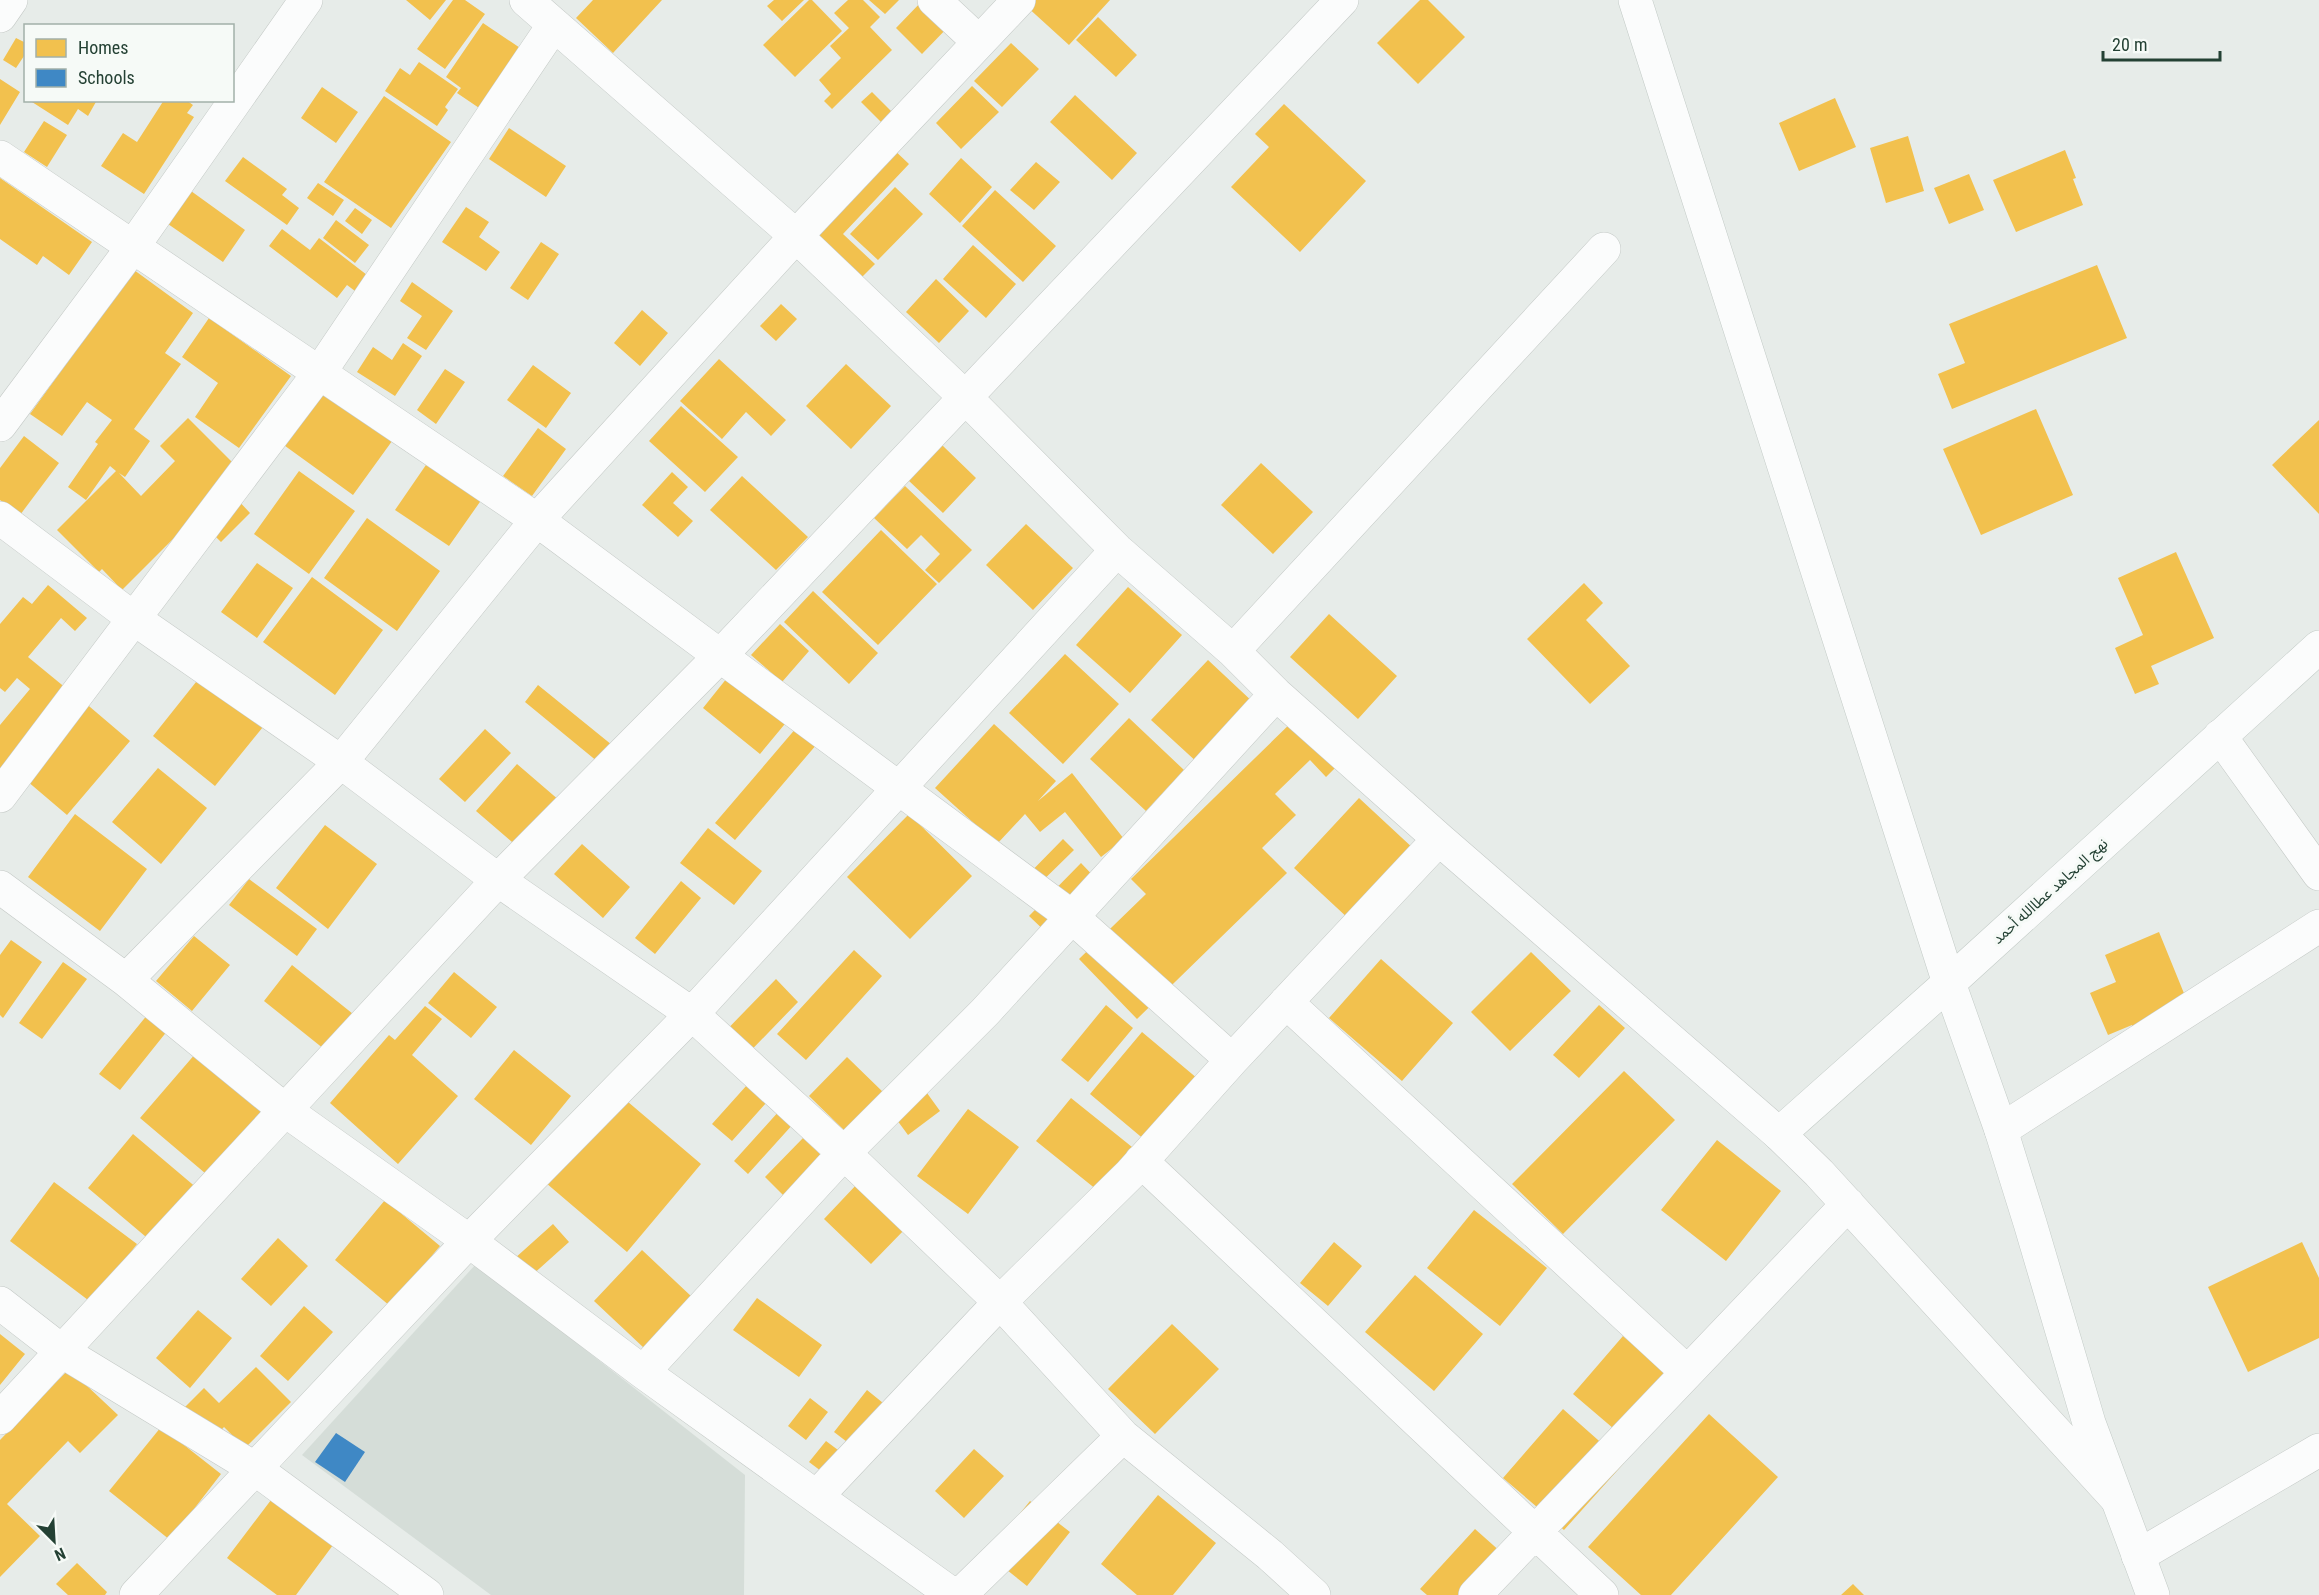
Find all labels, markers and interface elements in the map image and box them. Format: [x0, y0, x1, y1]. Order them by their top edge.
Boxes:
legend [24, 24, 234, 102]
scale bar [2103, 24, 2220, 62]
text: 20 m [2112, 34, 2147, 55]
text: Homes [78, 37, 128, 58]
text: Schools [78, 67, 135, 88]
street label: نهج المجاهد عطاالله أحمد [1989, 834, 2113, 950]
north arrow [24, 1511, 84, 1571]
text: N [52, 1544, 68, 1565]

